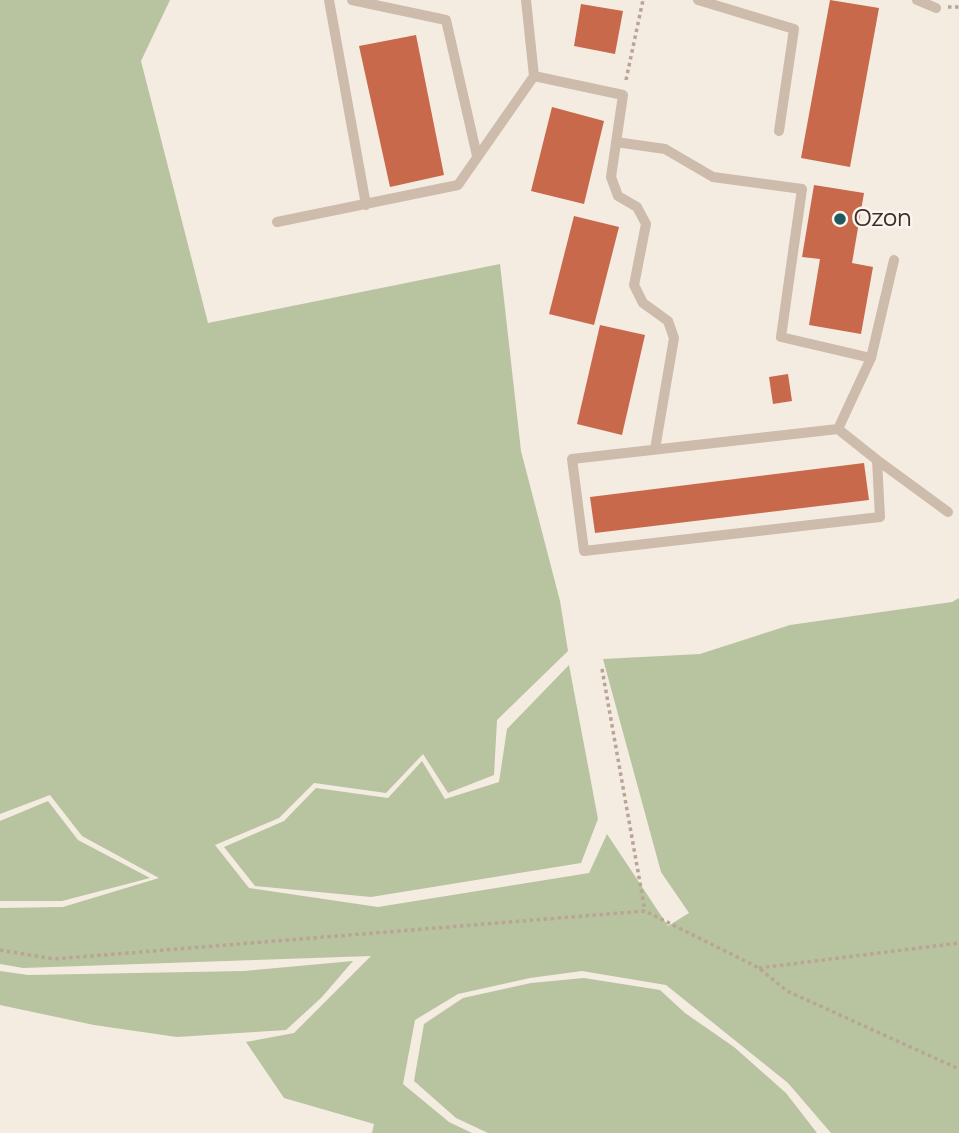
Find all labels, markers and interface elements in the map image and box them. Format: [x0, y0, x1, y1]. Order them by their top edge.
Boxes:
place label: Ozon [854, 205, 912, 233]
marker: Ozon [832, 211, 848, 227]

